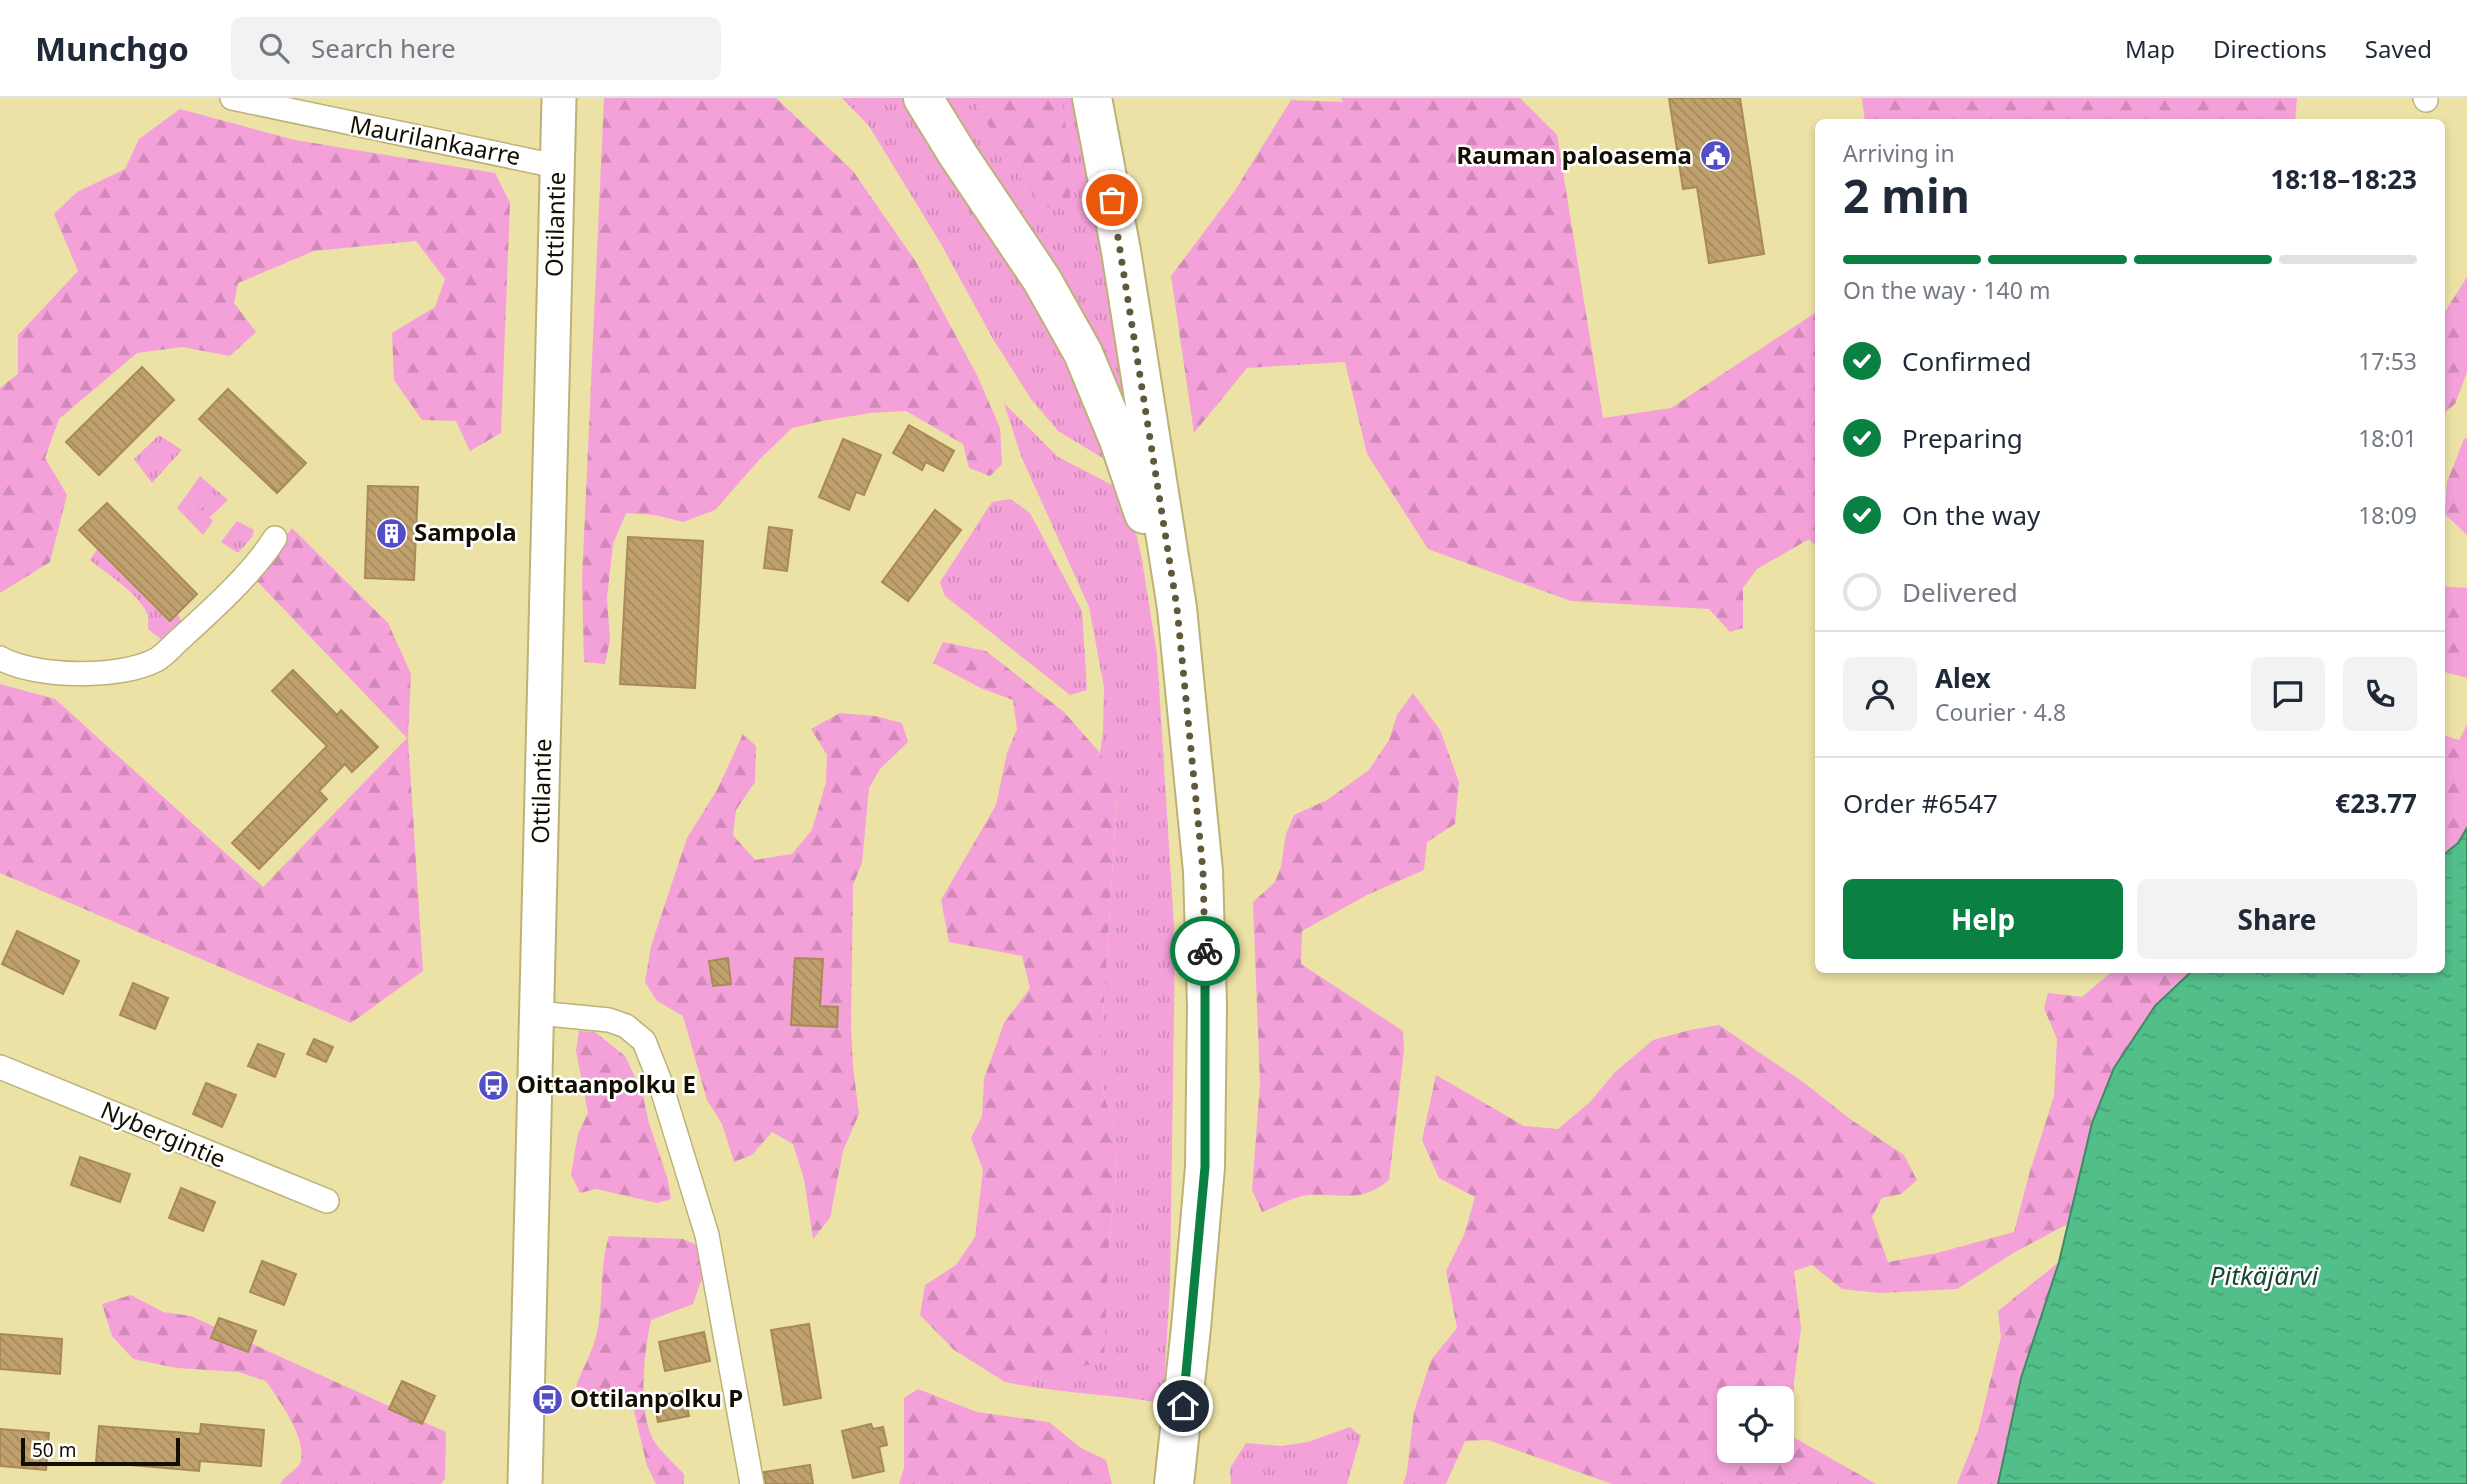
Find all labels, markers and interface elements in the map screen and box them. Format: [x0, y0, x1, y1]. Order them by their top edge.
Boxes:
search box [231, 17, 721, 80]
text: Munchgo [35, 26, 189, 71]
icon: search [255, 29, 293, 67]
text: Search here [311, 30, 456, 66]
text: Map [2125, 32, 2175, 65]
text: Directions [2213, 32, 2327, 65]
text: Saved [2365, 32, 2432, 65]
street label: Maurilankaarre [347, 107, 523, 172]
text: Arriving in [1843, 137, 1955, 169]
place label: Rauman paloasema [1456, 138, 1692, 171]
public building icon: Rauman paloasema [1698, 139, 1732, 173]
text: 18:18–18:23 [2270, 161, 2417, 197]
text: 2 min [1843, 164, 1970, 226]
pin [1082, 170, 1142, 230]
street label: Ottilantie [537, 171, 572, 277]
icon: bag [1093, 181, 1131, 219]
text: On the way · 140 m [1843, 274, 2050, 306]
icon: check [1843, 342, 1881, 380]
text: Confirmed [1902, 343, 2032, 379]
text: 17:53 [2358, 345, 2417, 377]
icon: check [1843, 419, 1881, 457]
text: Preparing [1902, 420, 2023, 456]
text: 18:01 [2358, 422, 2417, 454]
icon: check [1843, 496, 1881, 534]
text: On the way [1902, 497, 2040, 533]
text: 18:09 [2358, 499, 2417, 531]
place label: Sampola [414, 515, 517, 548]
building icon: Sampola [374, 516, 408, 550]
text: Delivered [1902, 574, 2018, 610]
button: person [1843, 657, 1917, 731]
button: chat [2251, 657, 2325, 731]
button: phone [2343, 657, 2417, 731]
text: Alex [1935, 660, 1991, 696]
text: Courier · 4.8 [1935, 696, 2066, 728]
street label: Ottilantie [523, 738, 558, 844]
text: Order #6547 [1843, 785, 1998, 821]
text: €23.77 [2335, 785, 2417, 821]
button: Help [1843, 879, 2123, 959]
button: Share [2137, 879, 2417, 959]
courier [1170, 916, 1240, 986]
icon: bike [1186, 932, 1224, 970]
place label: Oittaanpolku E [517, 1067, 696, 1100]
bus stop icon: Oittaanpolku E [477, 1068, 511, 1102]
street label: Nybergintie [96, 1093, 231, 1175]
water label: Pitkäjärvi [2210, 1257, 2319, 1293]
pin [1153, 1376, 1213, 1436]
place label: Ottilanpolku P [570, 1381, 743, 1414]
bus stop icon: Ottilanpolku P [530, 1382, 564, 1416]
map controls [1717, 1386, 1794, 1463]
button: locate [1717, 1386, 1794, 1463]
icon: home [1164, 1387, 1202, 1425]
scale bar [21, 1435, 180, 1467]
text: 50 m [32, 1437, 76, 1463]

